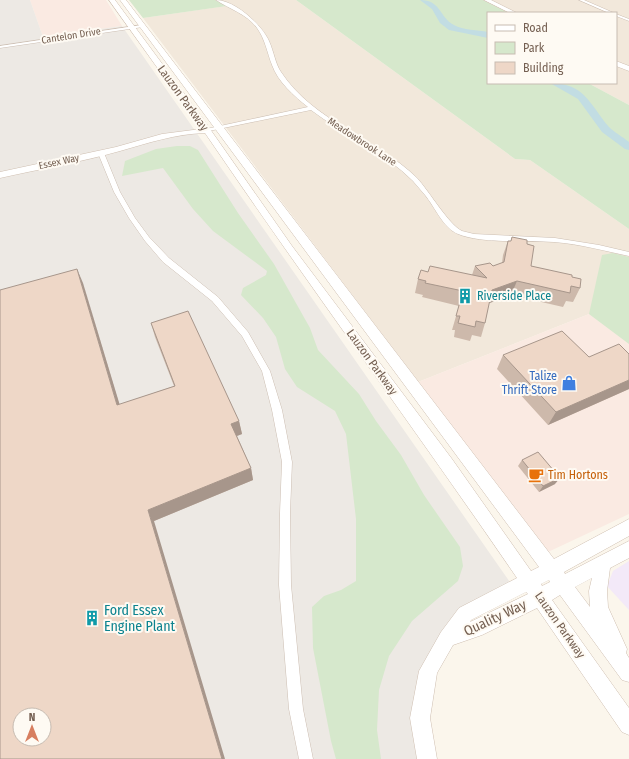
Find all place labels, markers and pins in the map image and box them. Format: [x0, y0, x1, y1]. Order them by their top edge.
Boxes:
building icon: Riverside Place [456, 287, 474, 305]
place label: Riverside Place [477, 289, 551, 303]
place label: Talize Thrift Store [502, 369, 557, 397]
shop icon: Talize Thrift Store [560, 374, 578, 392]
cafe icon: Tim Hortons [527, 466, 545, 484]
place label: Tim Hortons [548, 468, 608, 482]
place label: Ford Essex Engine Plant [104, 602, 176, 635]
building icon: Ford Essex Engine Plant [83, 609, 101, 627]

